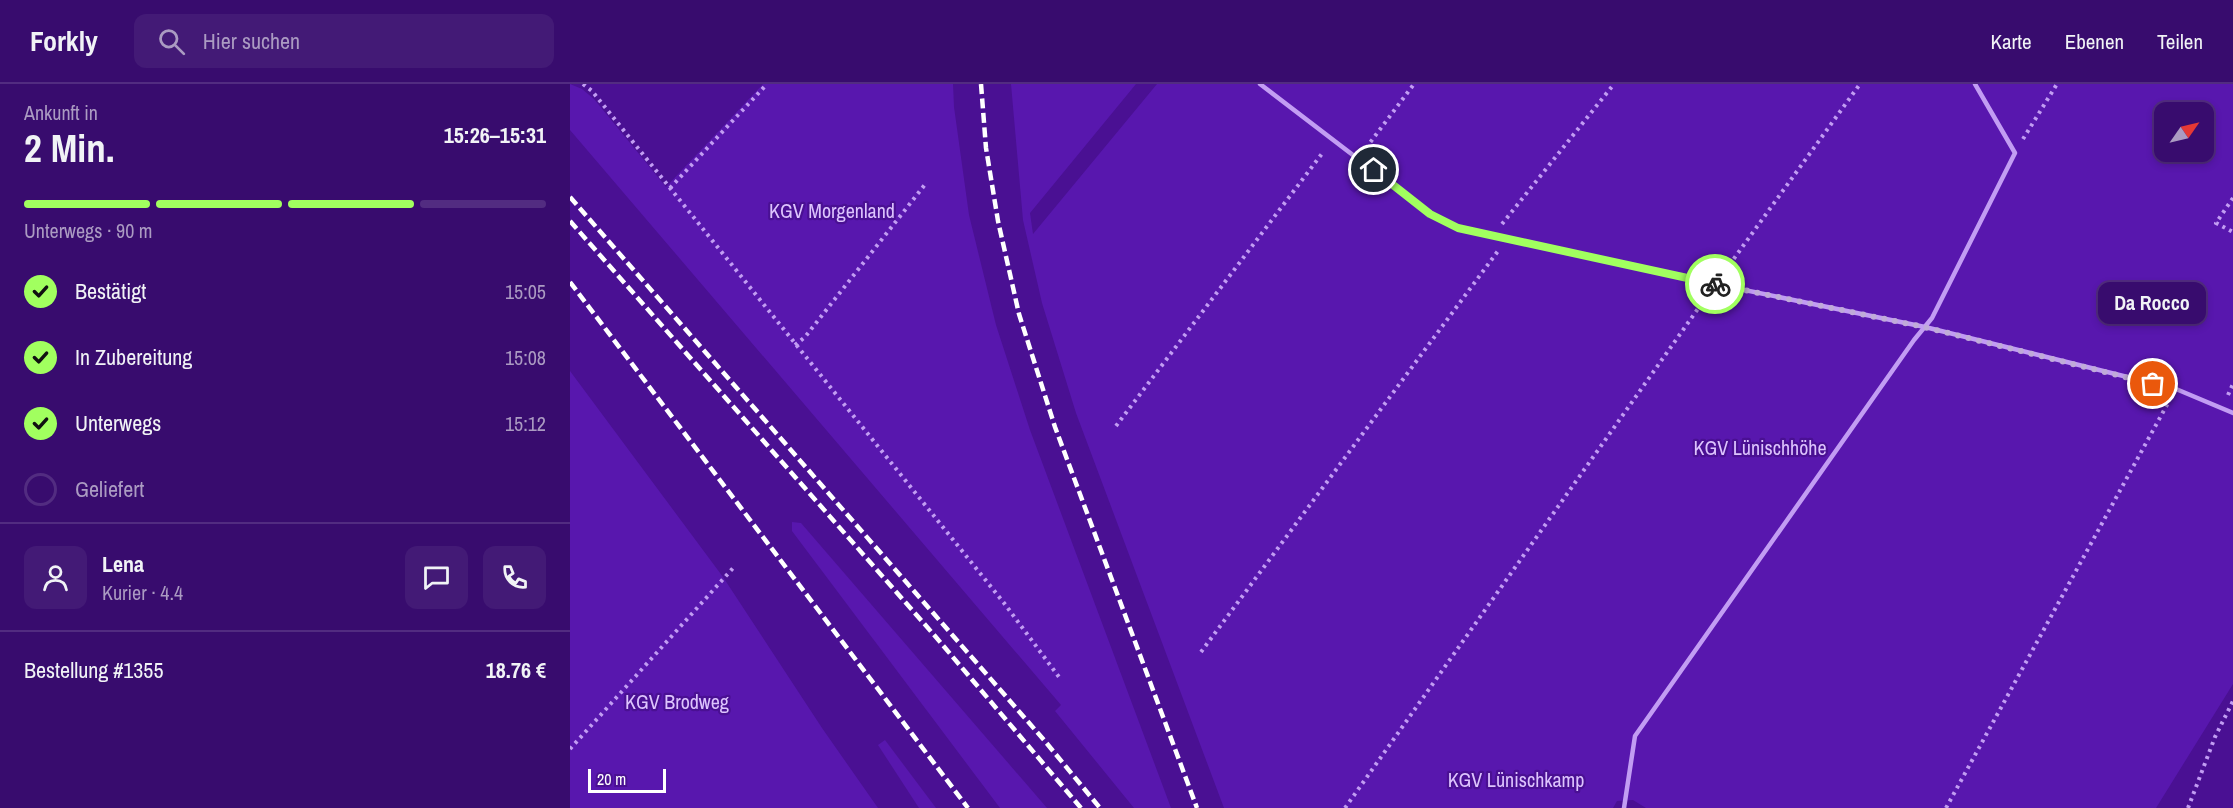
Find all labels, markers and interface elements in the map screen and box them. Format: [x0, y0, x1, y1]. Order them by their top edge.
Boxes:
search box [134, 14, 554, 68]
text: Forkly [30, 22, 98, 60]
icon: search [155, 25, 188, 58]
text: Hier suchen [203, 26, 300, 56]
text: Karte [1991, 27, 2032, 56]
text: Ebenen [2065, 27, 2124, 56]
text: Teilen [2157, 27, 2203, 56]
text: Ankunft in [24, 99, 98, 126]
north arrow [2154, 102, 2214, 162]
map controls [2154, 102, 2214, 162]
text: 15:26–15:31 [444, 120, 546, 150]
text: 2 Min. [24, 122, 115, 174]
pin [1348, 144, 1399, 195]
icon: home [1357, 153, 1390, 186]
park label: KGV Morgenland [769, 197, 895, 224]
text: Unterwegs · 90 m [24, 217, 153, 244]
courier [1685, 254, 1745, 314]
icon: bike [1699, 268, 1732, 301]
icon: check [24, 275, 57, 308]
text: Bestätigt [75, 276, 146, 306]
text: 15:05 [505, 278, 546, 305]
callout: Da Rocco [2099, 282, 2207, 324]
text: Da Rocco [2114, 289, 2190, 316]
icon: check [24, 341, 57, 374]
text: In Zubereitung [75, 342, 192, 372]
text: 15:08 [505, 344, 546, 371]
pin [2127, 358, 2178, 409]
icon: bag [2136, 367, 2169, 400]
icon: check [24, 407, 57, 440]
text: Unterwegs [75, 408, 161, 438]
text: 15:12 [505, 410, 546, 437]
park label: KGV Lünischhöhe [1693, 434, 1827, 461]
text: Geliefert [75, 474, 144, 504]
button: person [24, 546, 87, 609]
button: chat [405, 546, 468, 609]
button: phone [483, 546, 546, 609]
text: Lena [102, 549, 144, 579]
text: Kurier · 4.4 [102, 579, 183, 606]
text: Bestellung #1355 [24, 655, 163, 685]
text: 18.76 € [486, 655, 546, 685]
park label: KGV Brodweg [625, 688, 729, 715]
scale bar [588, 766, 666, 794]
park label: KGV Lünischkamp [1448, 766, 1584, 793]
text: 20 m [597, 768, 626, 790]

